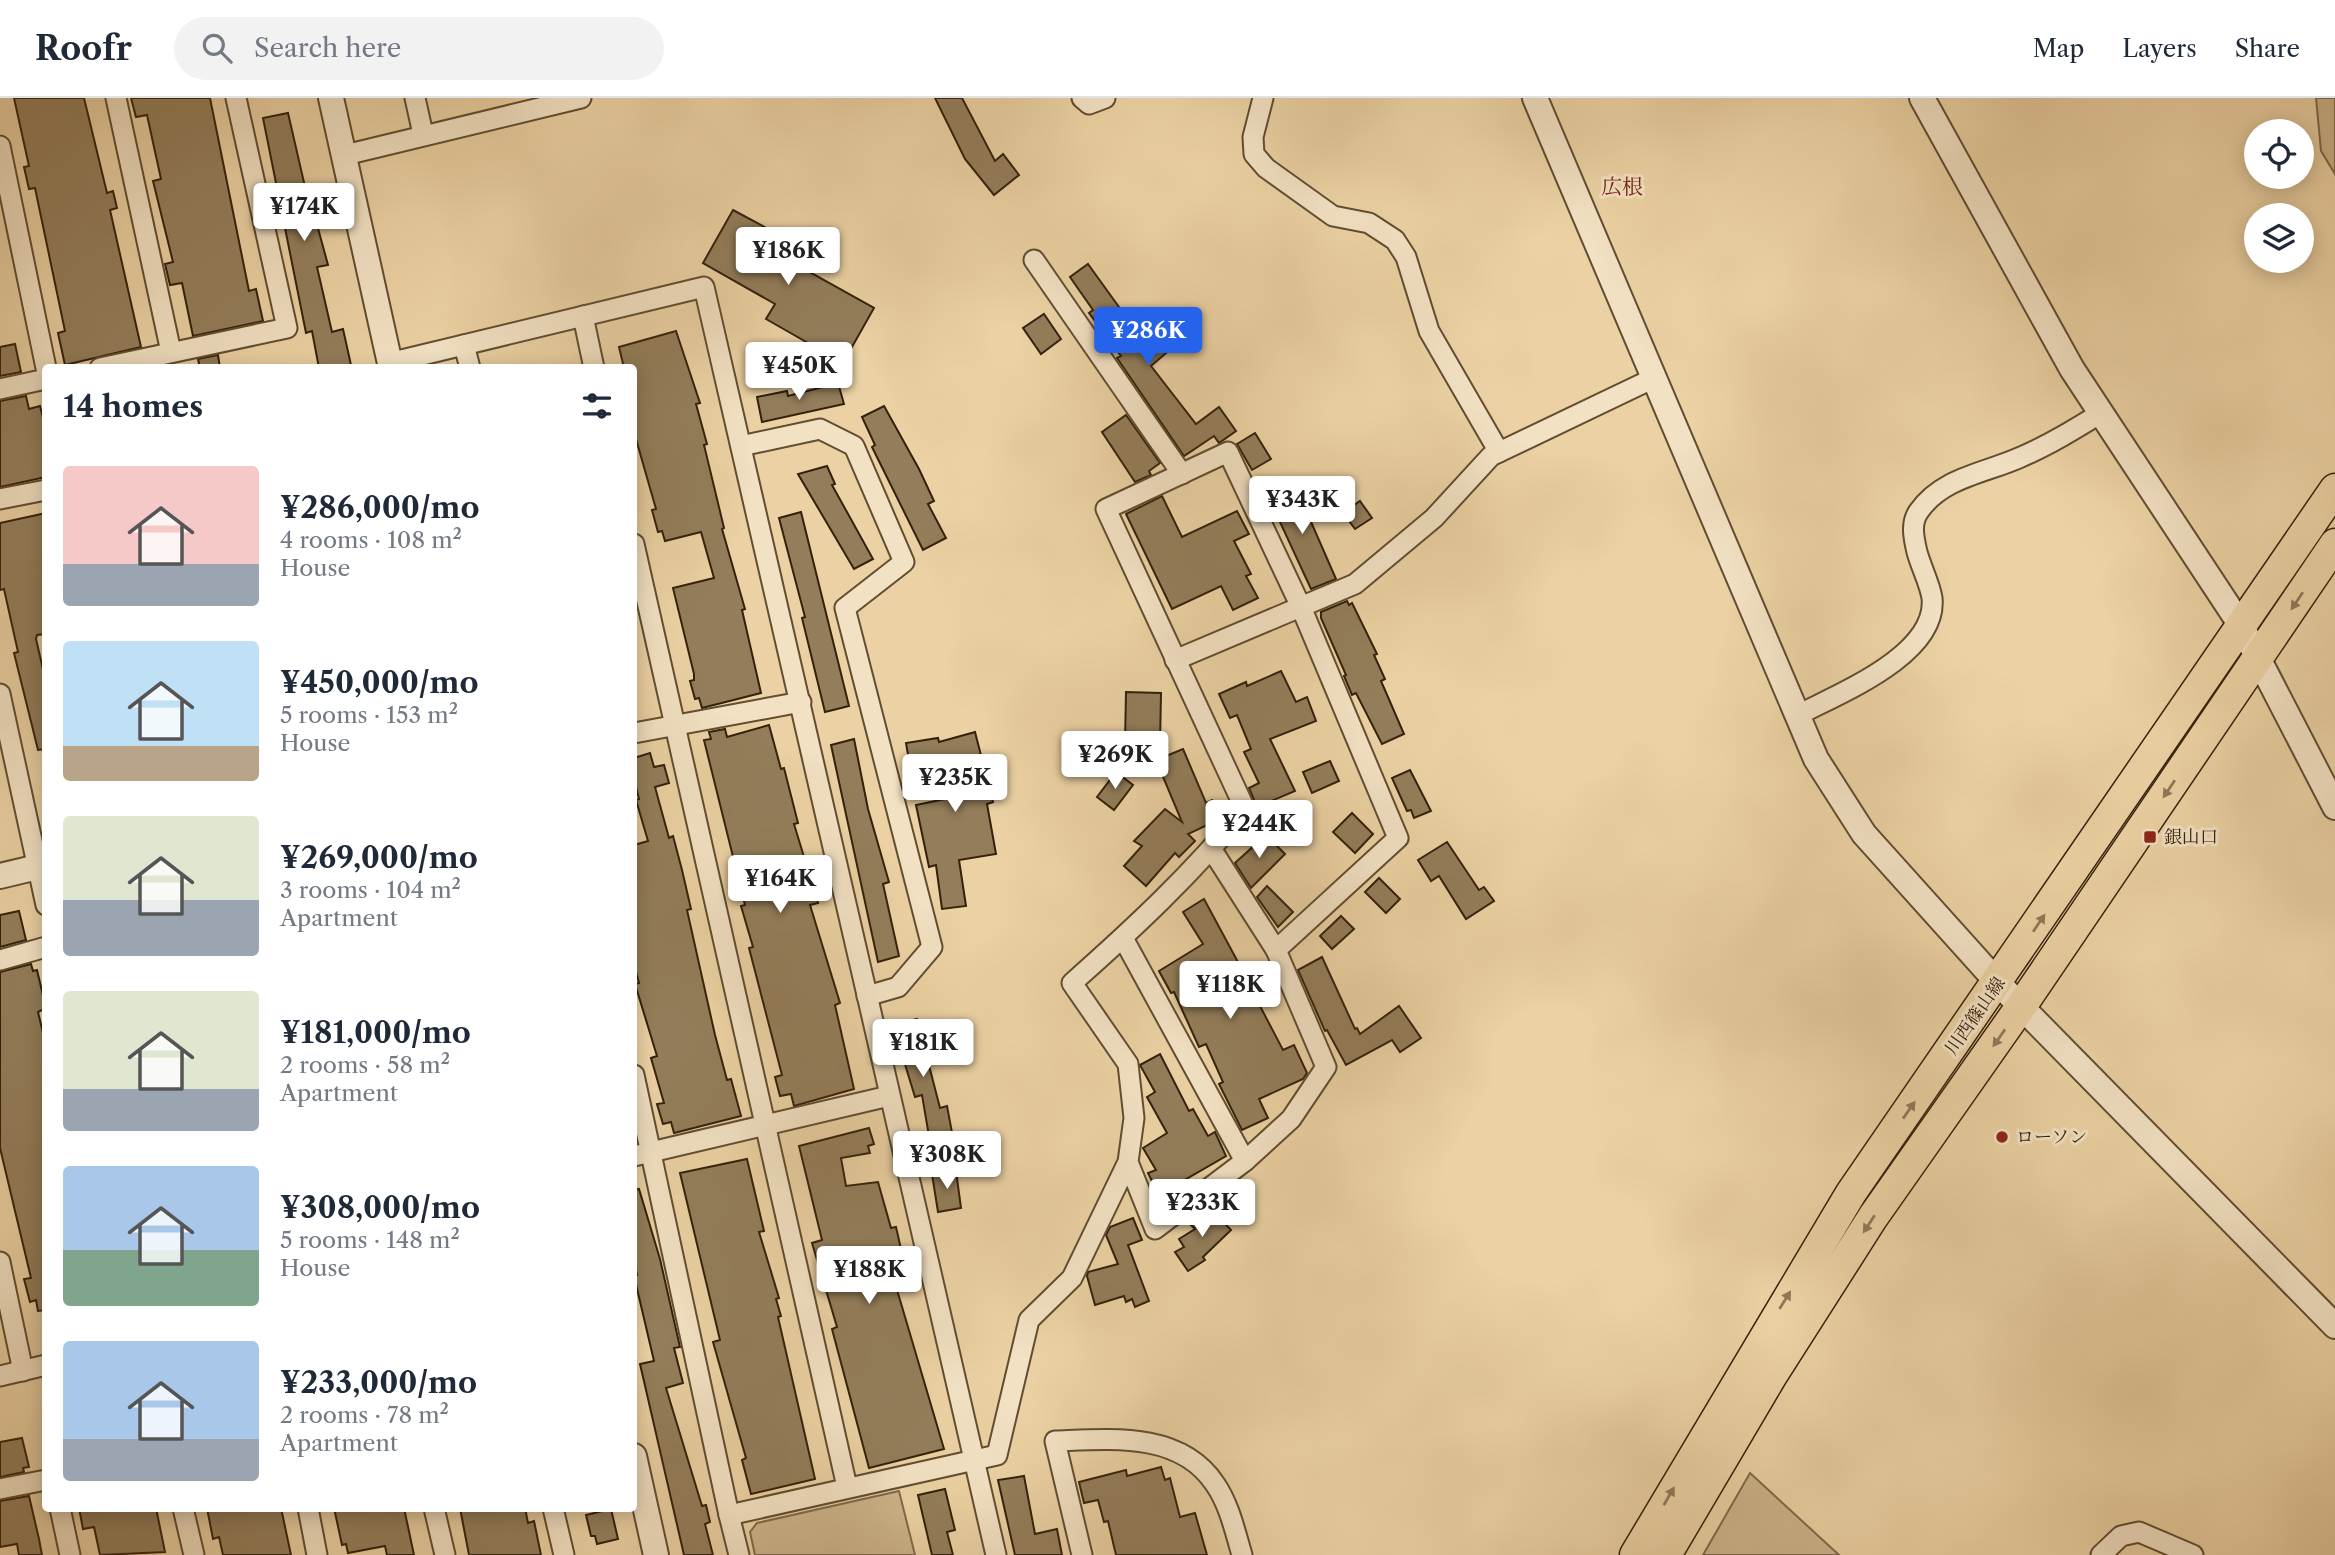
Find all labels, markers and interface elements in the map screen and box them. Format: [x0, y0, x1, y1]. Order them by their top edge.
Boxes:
search box [174, 17, 664, 80]
text: Roofr [35, 28, 132, 69]
icon: search [198, 29, 236, 67]
text: Search here [254, 32, 401, 64]
text: Map [2033, 34, 2084, 63]
text: Layers [2122, 34, 2197, 63]
text: Share [2235, 34, 2300, 63]
map controls [2244, 119, 2314, 273]
button: locate [2244, 119, 2314, 189]
district label: 広根 [1601, 174, 1643, 199]
pin: ¥174K [255, 184, 353, 243]
text: ¥174K [269, 192, 339, 220]
button: layers [2244, 203, 2314, 273]
pin: ¥186K [739, 228, 837, 287]
text: ¥186K [752, 236, 824, 264]
pin: ¥286K [1099, 308, 1197, 367]
text: ¥286K [1110, 316, 1186, 344]
pin: ¥450K [750, 342, 848, 402]
text: ¥450K [761, 351, 837, 379]
icon: filters [578, 387, 616, 425]
text: 14 homes [63, 388, 203, 425]
pin: ¥343K [1253, 476, 1351, 536]
text: ¥343K [1265, 485, 1339, 513]
text: ¥286,000/mo [280, 489, 480, 526]
icon: home [119, 494, 203, 578]
text: 4 rooms · 108 m² [280, 526, 462, 554]
text: House [280, 554, 350, 582]
one-way arrow [2290, 592, 2304, 610]
text: ¥450,000/mo [280, 664, 479, 701]
icon: home [119, 669, 203, 753]
text: 5 rooms · 153 m² [280, 701, 458, 729]
text: House [280, 729, 350, 757]
pin: ¥269K [1066, 732, 1164, 791]
text: ¥269K [1077, 740, 1153, 768]
pin: ¥235K [906, 754, 1004, 814]
text: ¥235K [918, 763, 992, 791]
one-way arrow [2162, 780, 2176, 798]
pin: ¥244K [1210, 800, 1308, 860]
text: ¥244K [1222, 809, 1296, 837]
place label: 銀山口 [2164, 826, 2218, 848]
marker: 銀山口 [2142, 829, 2158, 845]
text: ¥269,000/mo [280, 839, 478, 876]
icon: home [119, 844, 203, 928]
pin: ¥164K [731, 856, 829, 915]
text: ¥164K [744, 864, 816, 892]
text: 3 rooms · 104 m² [280, 876, 461, 904]
text: Apartment [280, 904, 398, 932]
one-way arrow [2032, 914, 2046, 932]
pin: ¥118K [1181, 962, 1279, 1021]
text: ¥118K [1196, 970, 1265, 998]
street label: 川西篠山線 [1940, 973, 2010, 1059]
text: ¥181,000/mo [280, 1014, 471, 1051]
icon: home [119, 1019, 203, 1103]
pin: ¥181K [874, 1020, 972, 1079]
text: ¥181K [889, 1028, 958, 1056]
one-way arrow [1992, 1029, 2006, 1047]
text: 2 rooms · 58 m² [280, 1051, 450, 1079]
text: Apartment [280, 1079, 398, 1107]
one-way arrow [1902, 1101, 1916, 1119]
place label: ローソン [2016, 1126, 2087, 1148]
marker: ローソン [1994, 1129, 2010, 1145]
pin: ¥308K [898, 1132, 996, 1191]
text: ¥308K [909, 1140, 985, 1168]
pin: ¥233K [1153, 1180, 1251, 1239]
text: ¥233K [1165, 1188, 1239, 1216]
text: ¥308,000/mo [280, 1189, 480, 1226]
icon: home [119, 1194, 203, 1278]
one-way arrow [1862, 1214, 1875, 1233]
text: 5 rooms · 148 m² [280, 1226, 460, 1254]
pin: ¥188K [820, 1246, 918, 1306]
text: House [280, 1254, 350, 1282]
text: ¥188K [833, 1255, 905, 1283]
one-way arrow [1778, 1291, 1791, 1310]
text: ¥233,000/mo [280, 1364, 477, 1401]
icon: home [119, 1369, 203, 1453]
text: 2 rooms · 78 m² [280, 1401, 449, 1429]
text: Apartment [280, 1429, 398, 1457]
one-way arrow [1663, 1487, 1676, 1506]

